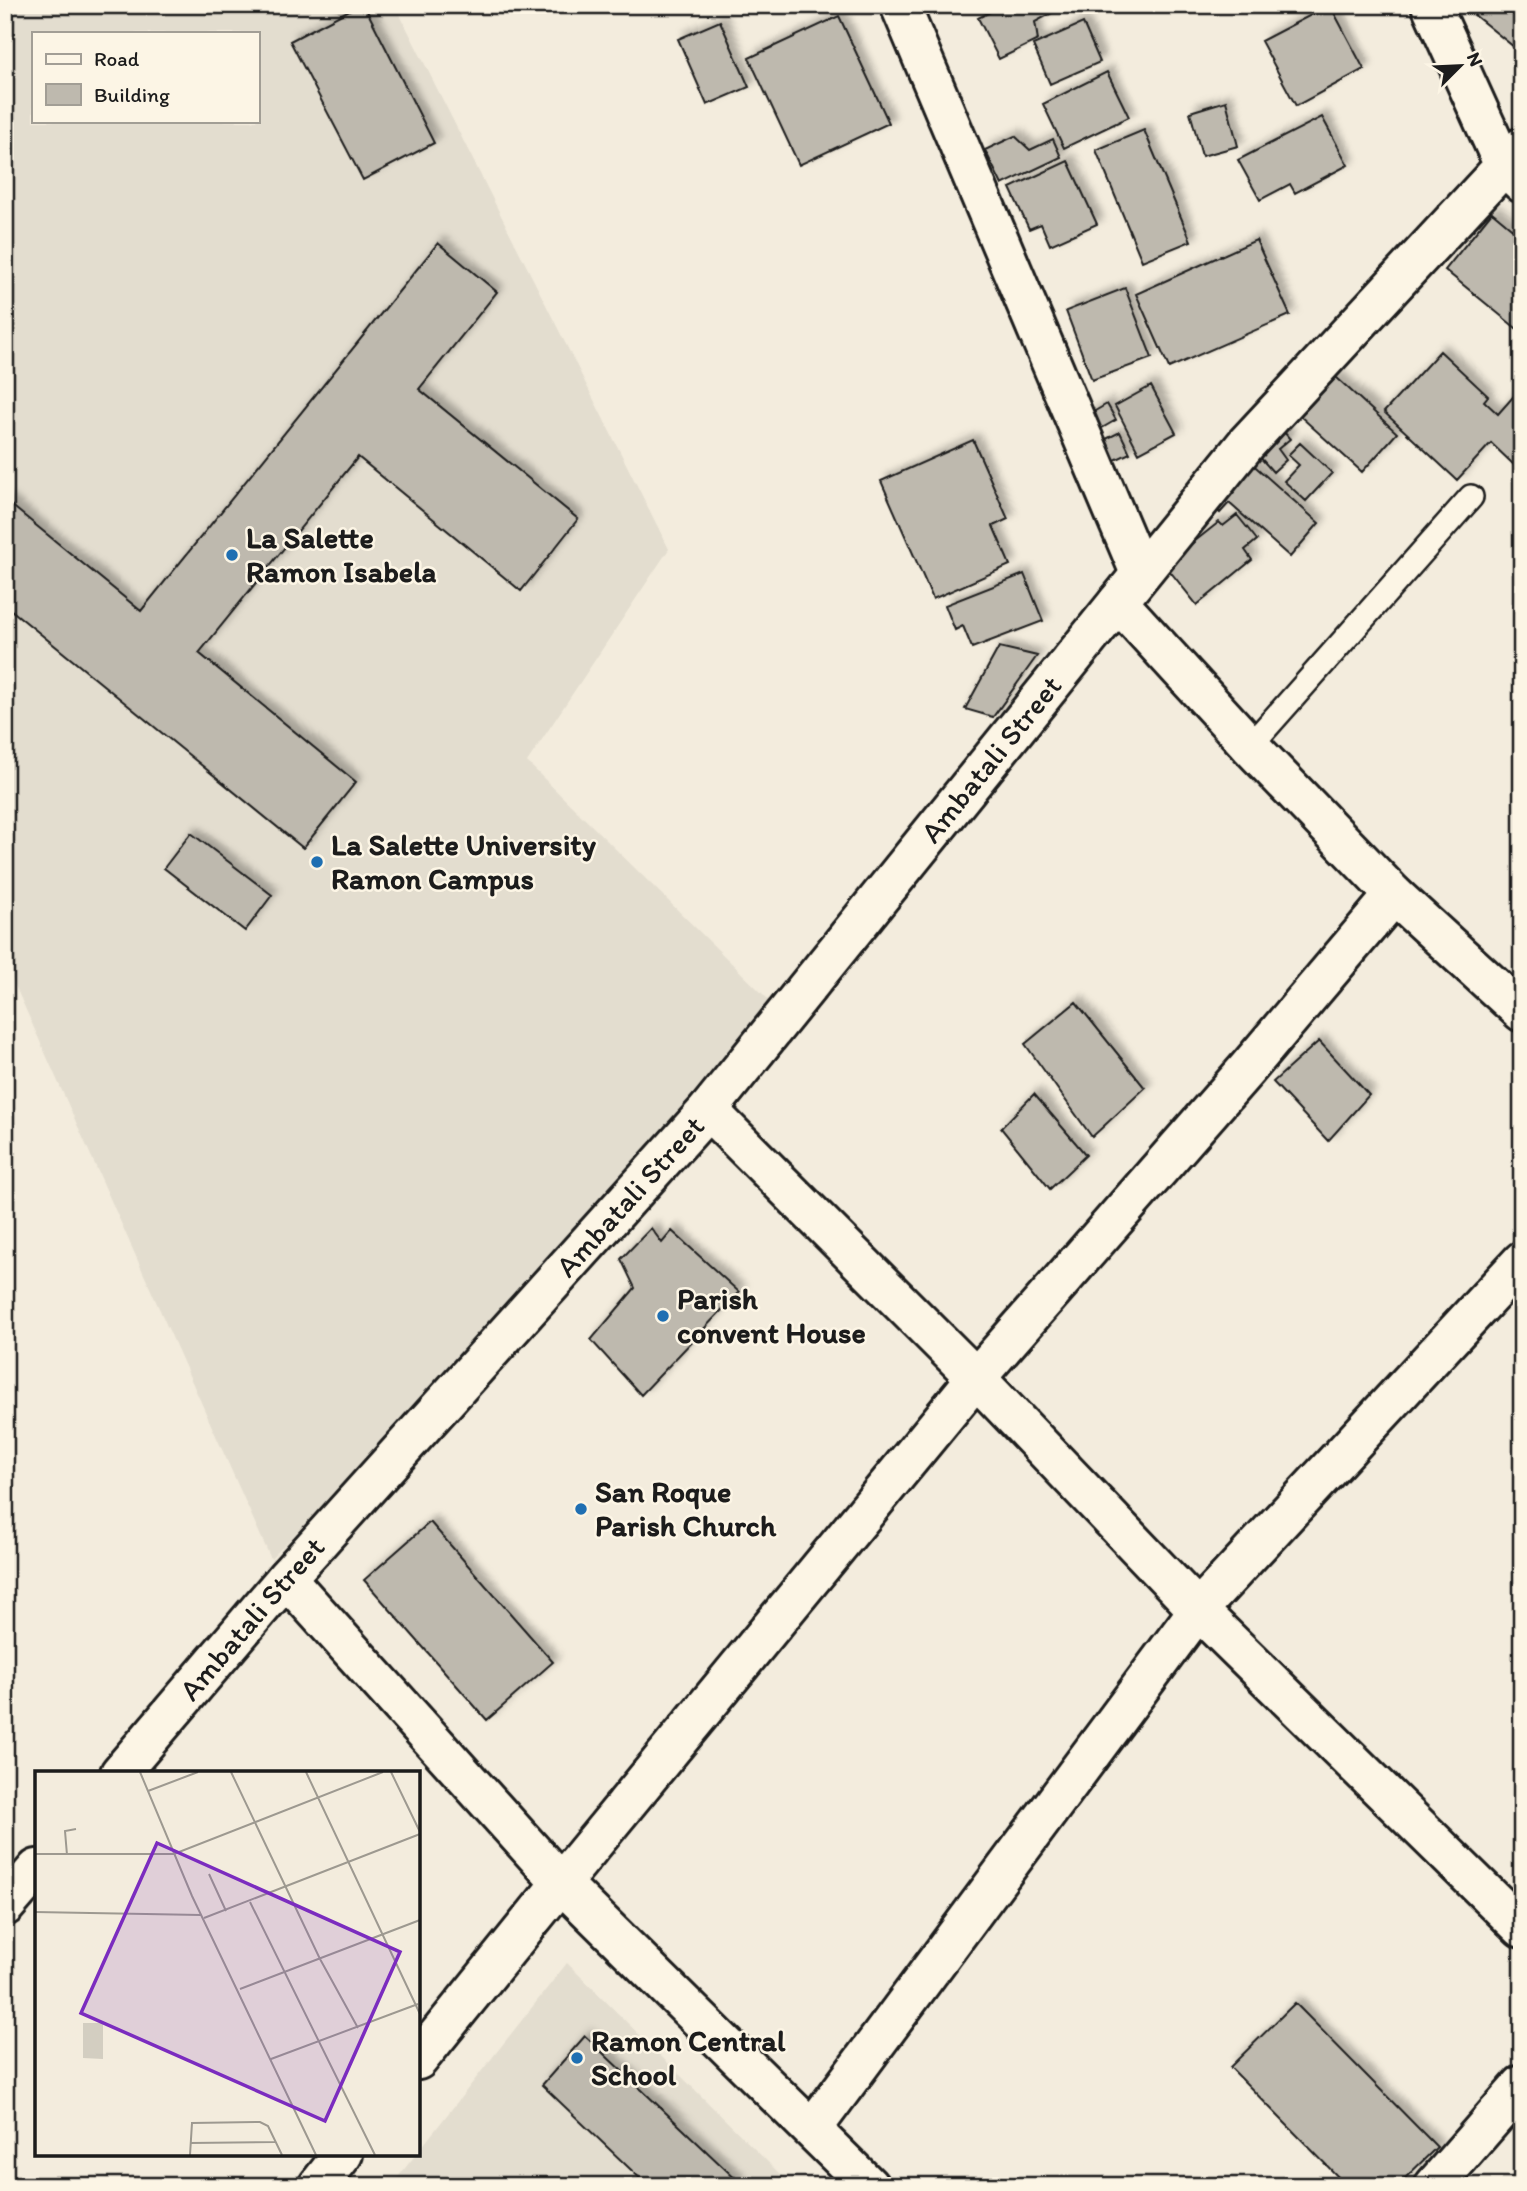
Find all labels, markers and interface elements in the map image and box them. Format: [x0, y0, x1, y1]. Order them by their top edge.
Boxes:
legend [32, 32, 259, 122]
north arrow [1426, 32, 1496, 102]
text: Road [94, 46, 140, 71]
text: N [1462, 49, 1488, 70]
text: Building [94, 82, 170, 107]
place label: La Salette Ramon Isabela [246, 519, 437, 590]
marker: La Salette Ramon Isabela [224, 547, 240, 563]
street label: Ambatali Street [912, 668, 1069, 850]
place label: La Salette University Ramon Campus [331, 826, 597, 897]
marker: La Salette University Ramon Campus [309, 854, 325, 870]
street label: Ambatali Street [548, 1108, 712, 1284]
place label: Parish convent House [677, 1280, 866, 1351]
marker: Parish convent House [655, 1308, 671, 1324]
place label: San Roque Parish Church [595, 1473, 777, 1544]
marker: San Roque Parish Church [573, 1501, 589, 1517]
street label: Ambatali Street [171, 1529, 332, 1708]
inset map [35, 1771, 420, 2156]
place label: Ramon Central School [591, 2022, 786, 2093]
marker: Ramon Central School [569, 2050, 585, 2066]

